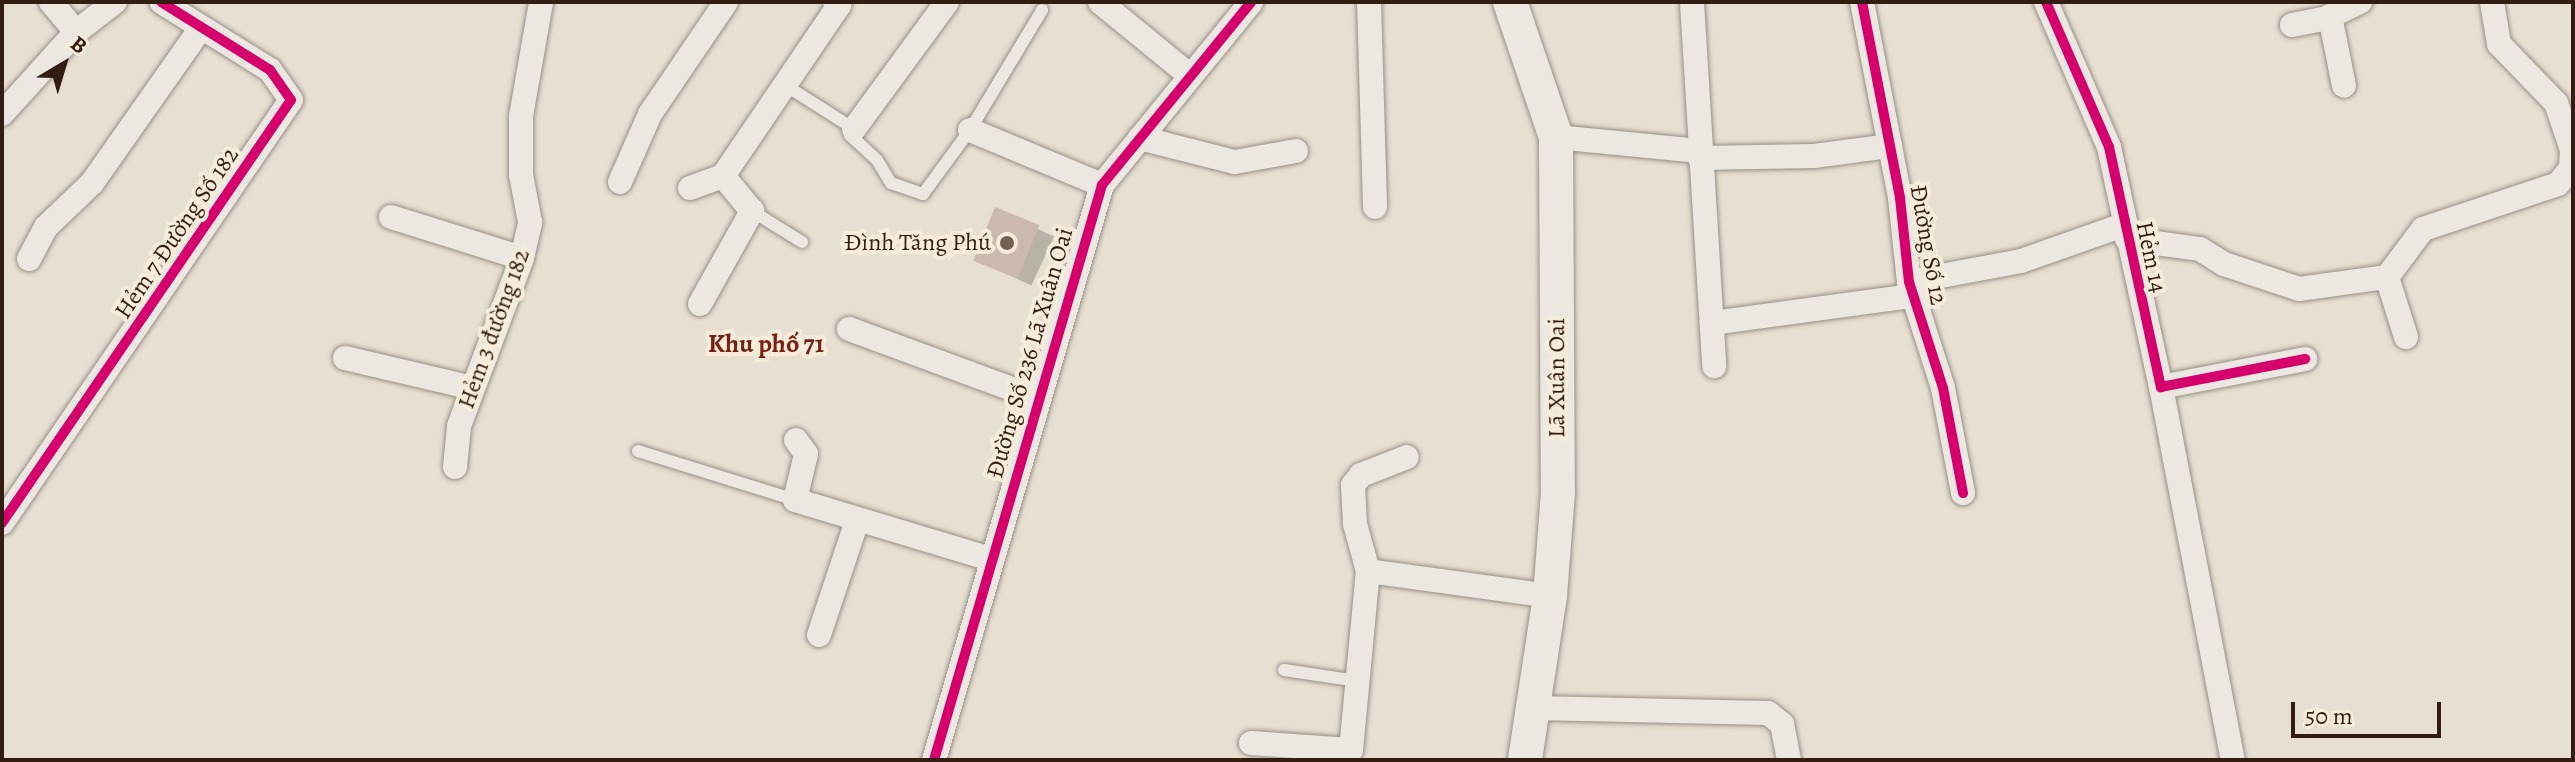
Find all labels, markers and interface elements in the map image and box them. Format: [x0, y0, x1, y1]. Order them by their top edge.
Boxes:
north arrow [24, 24, 104, 104]
text: B [64, 29, 93, 61]
street label: Hẻm 7 Đường Số 182 [109, 142, 245, 324]
street label: Đường Số 12 [1903, 183, 1953, 307]
street label: Hẻm 14 [2129, 219, 2173, 295]
street label: Đường Số 236 Lã Xuân Oai [980, 225, 1080, 481]
place label: Đình Tăng Phú [844, 229, 991, 257]
marker: Đình Tăng Phú [998, 234, 1016, 252]
street label: Hẻm 3 đường 182 [452, 245, 536, 413]
street label: Lã Xuân Oai [1543, 318, 1571, 438]
district label: Khu phố 71 [708, 328, 824, 360]
scale bar [2295, 686, 2445, 736]
text: 50 m [2305, 700, 2353, 732]

